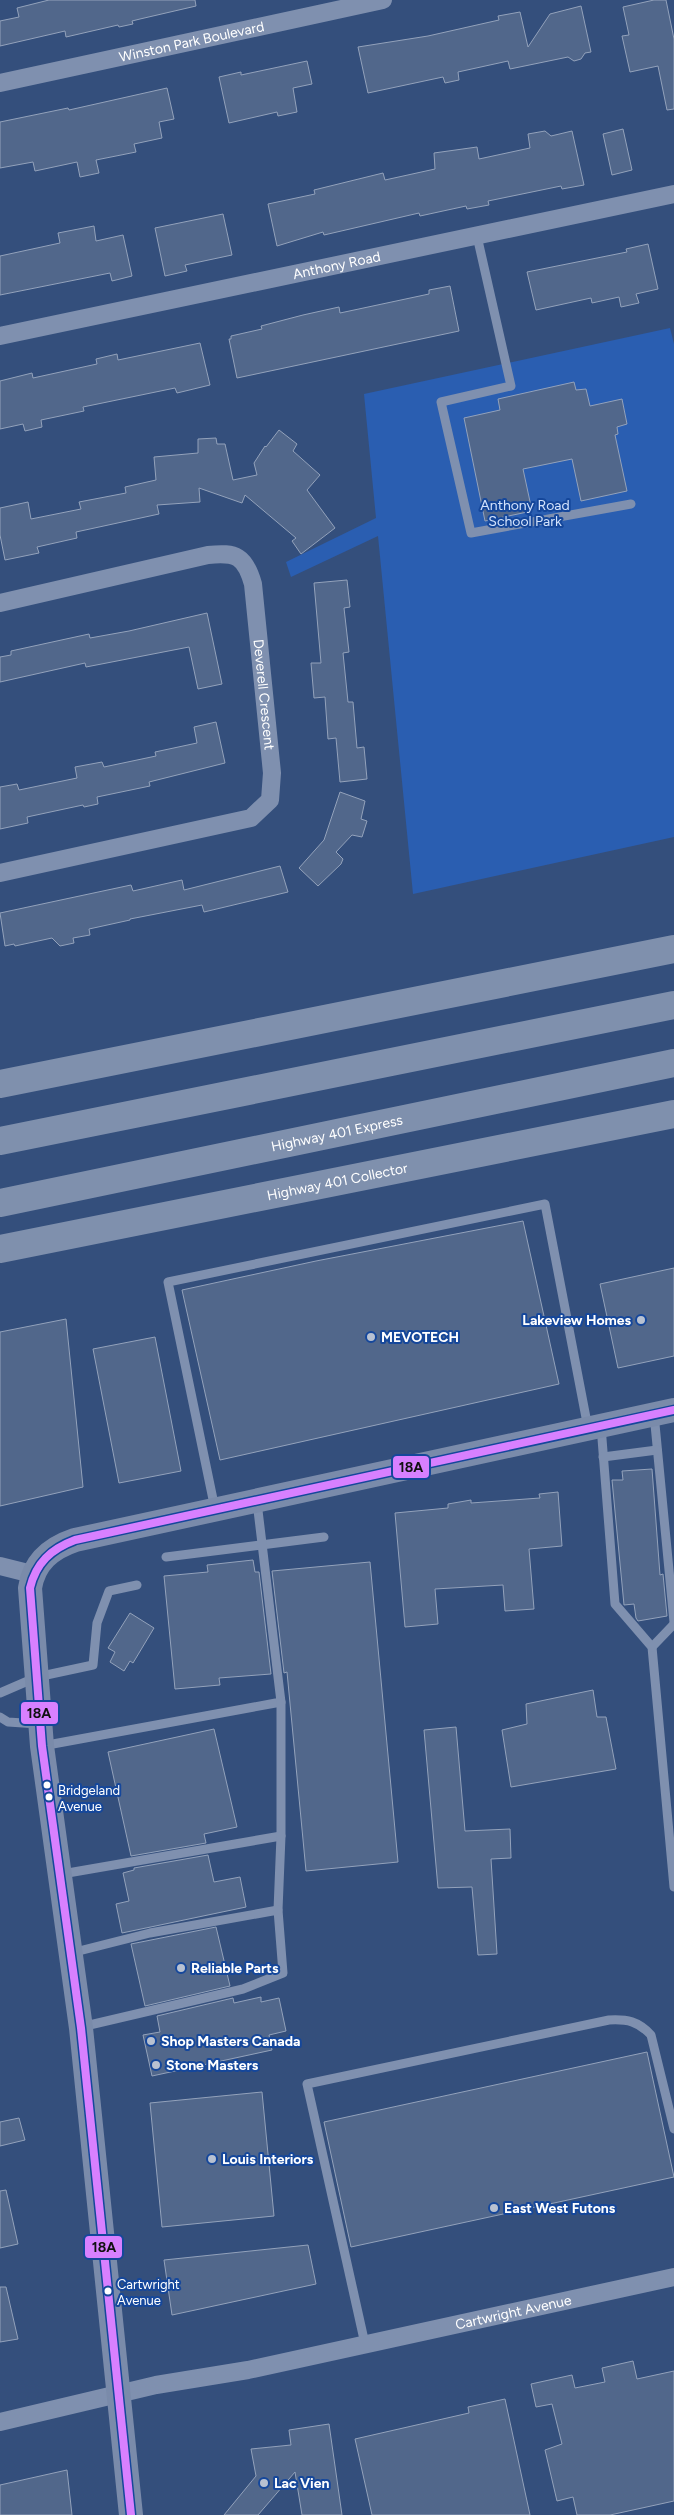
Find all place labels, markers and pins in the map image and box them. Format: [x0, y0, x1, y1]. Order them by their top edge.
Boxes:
place label: Lakeview Homes [522, 1312, 631, 1329]
marker: Lakeview Homes [635, 1314, 647, 1326]
place label: MEVOTECH [381, 1329, 459, 1346]
marker: MEVOTECH [365, 1331, 377, 1343]
unlabelled marker [42, 1780, 52, 1790]
place label: Bridgeland Avenue [58, 1783, 120, 1814]
marker: Bridgeland Avenue [44, 1792, 54, 1802]
place label: Reliable Parts [191, 1960, 279, 1977]
marker: Reliable Parts [175, 1962, 187, 1974]
place label: Shop Masters Canada [161, 2033, 301, 2050]
marker: Shop Masters Canada [145, 2035, 157, 2047]
place label: Stone Masters [166, 2057, 259, 2074]
marker: Stone Masters [150, 2059, 162, 2071]
place label: Louis Interiors [222, 2151, 314, 2168]
marker: Louis Interiors [206, 2153, 218, 2165]
place label: East West Futons [504, 2200, 616, 2217]
marker: East West Futons [488, 2202, 500, 2214]
place label: Cartwright Avenue [117, 2277, 180, 2308]
marker: Cartwright Avenue [103, 2286, 113, 2296]
place label: Lac Vien [274, 2475, 329, 2492]
marker: Lac Vien [258, 2477, 270, 2489]

